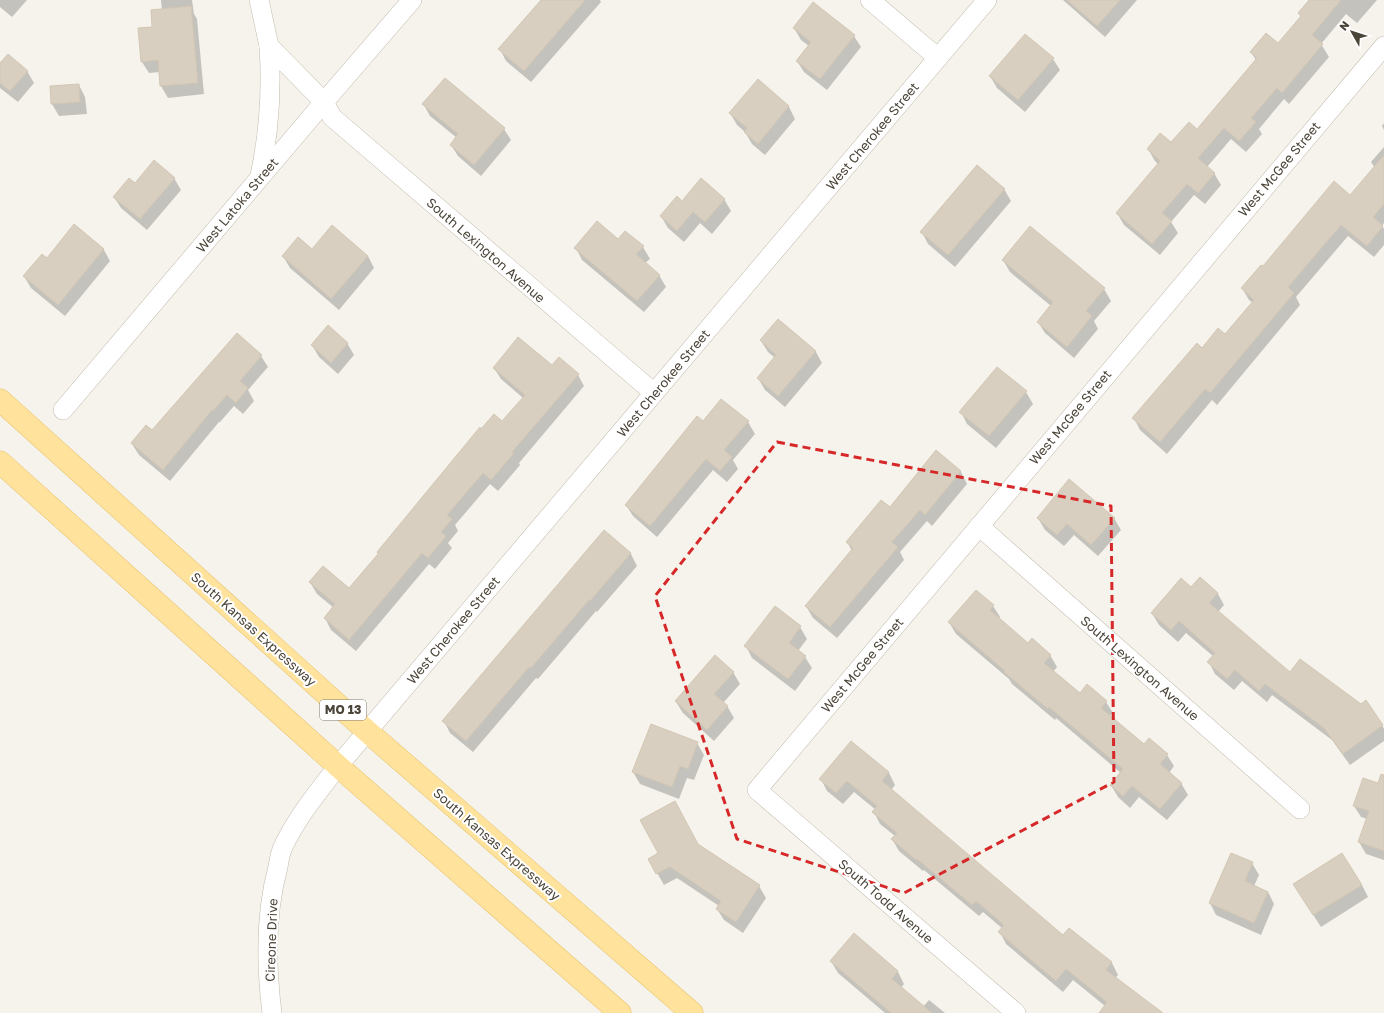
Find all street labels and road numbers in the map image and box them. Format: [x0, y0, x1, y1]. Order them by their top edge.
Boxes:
street label: West Cherokee Street [822, 79, 922, 193]
street label: West McGee Street [1235, 118, 1323, 220]
street label: West Latoka Street [193, 154, 281, 256]
street label: South Lexington Avenue [423, 194, 549, 306]
street label: West Cherokee Street [613, 326, 713, 440]
street label: West McGee Street [1026, 366, 1114, 468]
street label: South Kansas Expressway [188, 569, 320, 690]
street label: West Cherokee Street [403, 573, 503, 687]
street label: South Lexington Avenue [1077, 612, 1203, 724]
street label: West McGee Street [818, 614, 906, 716]
road number: MO 13 [320, 700, 366, 720]
street label: South Kansas Expressway [430, 785, 564, 904]
street label: South Todd Avenue [835, 856, 937, 946]
street label: Cireone Drive [262, 898, 280, 982]

